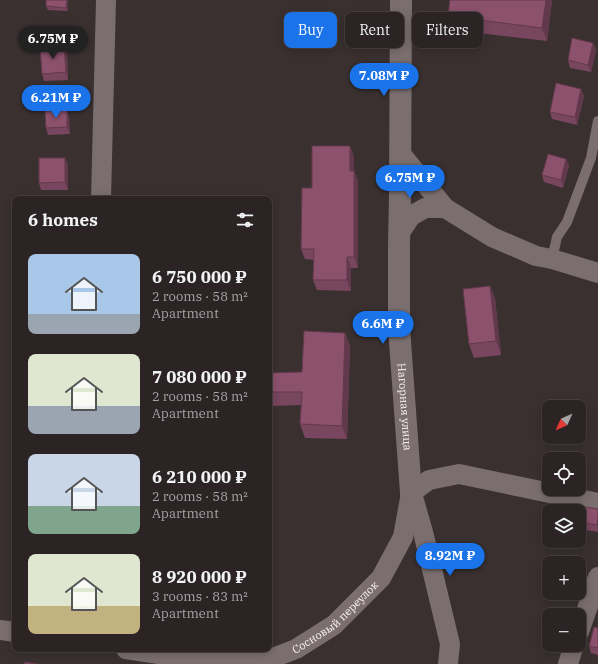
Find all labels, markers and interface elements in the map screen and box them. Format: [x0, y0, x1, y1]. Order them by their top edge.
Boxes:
chip: Buy [284, 12, 337, 48]
chip: Rent [345, 12, 404, 48]
chip: Filters [412, 12, 483, 48]
pin: 6.75M ₽ [16, 26, 90, 60]
text: 6.75M ₽ [28, 30, 78, 47]
pin: 7.08M ₽ [347, 63, 421, 97]
text: 7.08M ₽ [359, 67, 409, 84]
pin: 6.21M ₽ [19, 85, 93, 119]
text: 6.21M ₽ [31, 89, 81, 106]
pin: 6.75M ₽ [373, 165, 447, 199]
text: 6.75M ₽ [385, 169, 435, 186]
text: 6 homes [28, 209, 98, 231]
icon: filters [234, 209, 256, 231]
text: 6 750 000 ₽ [152, 266, 247, 288]
icon: home [60, 270, 108, 318]
text: 2 rooms · 58 m² [152, 288, 248, 305]
text: Apartment [152, 305, 219, 322]
pin: 6.6M ₽ [350, 311, 416, 345]
text: 6.6M ₽ [362, 315, 404, 332]
street label: Нагорная улица [395, 362, 415, 451]
text: 7 080 000 ₽ [152, 366, 247, 388]
icon: home [60, 370, 108, 418]
text: 2 rooms · 58 m² [152, 388, 248, 405]
north arrow [542, 400, 586, 444]
map controls [542, 400, 586, 652]
text: Apartment [152, 405, 219, 422]
button: locate [542, 452, 586, 496]
text: 6 210 000 ₽ [152, 466, 247, 488]
icon: home [60, 470, 108, 518]
text: 2 rooms · 58 m² [152, 488, 248, 505]
button: layers [542, 504, 586, 548]
text: Apartment [152, 505, 219, 522]
pin: 8.92M ₽ [413, 543, 487, 577]
text: 8.92M ₽ [425, 547, 475, 564]
button: + [542, 556, 586, 600]
text: 8 920 000 ₽ [152, 566, 247, 588]
icon: home [60, 570, 108, 618]
street label: Сосновый переулок [289, 578, 381, 657]
text: 3 rooms · 83 m² [152, 588, 248, 605]
text: Apartment [152, 605, 219, 622]
button: − [542, 608, 586, 652]

